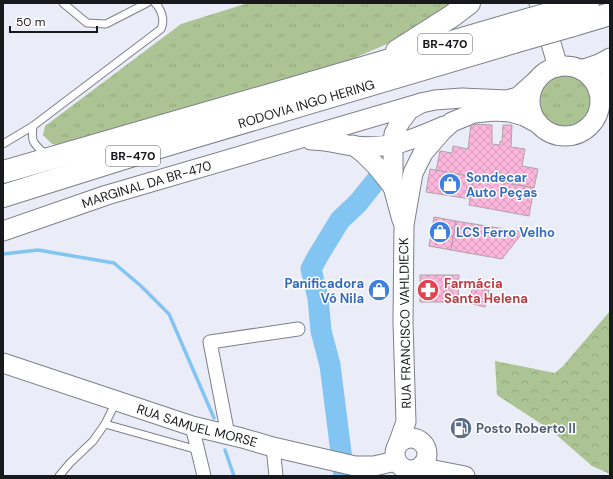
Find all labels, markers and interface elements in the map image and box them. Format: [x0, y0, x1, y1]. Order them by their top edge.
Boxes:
scale bar [10, 8, 97, 34]
text: 50 m [16, 14, 45, 30]
road number: BR-470 [418, 34, 472, 54]
street label: RODOVIA INGO HERING [236, 75, 377, 132]
road number: BR-470 [106, 146, 160, 166]
street label: MARGINAL DA BR-470 [79, 156, 213, 212]
place label: Sondecar Auto Peças [466, 169, 538, 201]
shop icon: Sondecar Auto Peças [437, 171, 463, 197]
shop icon: LCS Ferro Velho [427, 219, 453, 245]
place label: LCS Ferro Velho [456, 224, 555, 241]
street label: RUA FRANCISCO VAHLDIECK [395, 237, 415, 409]
place label: Panificadora Vó Nila [284, 275, 364, 307]
place label: Farmácia Santa Helena [444, 275, 528, 307]
shop icon: Panificadora Vó Nila [366, 277, 392, 303]
pharmacy icon: Farmácia Santa Helena [415, 277, 441, 303]
street label: RUA SAMUEL MORSE [135, 400, 260, 451]
fuel station icon: Posto Roberto II [448, 415, 474, 441]
place label: Posto Roberto II [476, 420, 576, 437]

